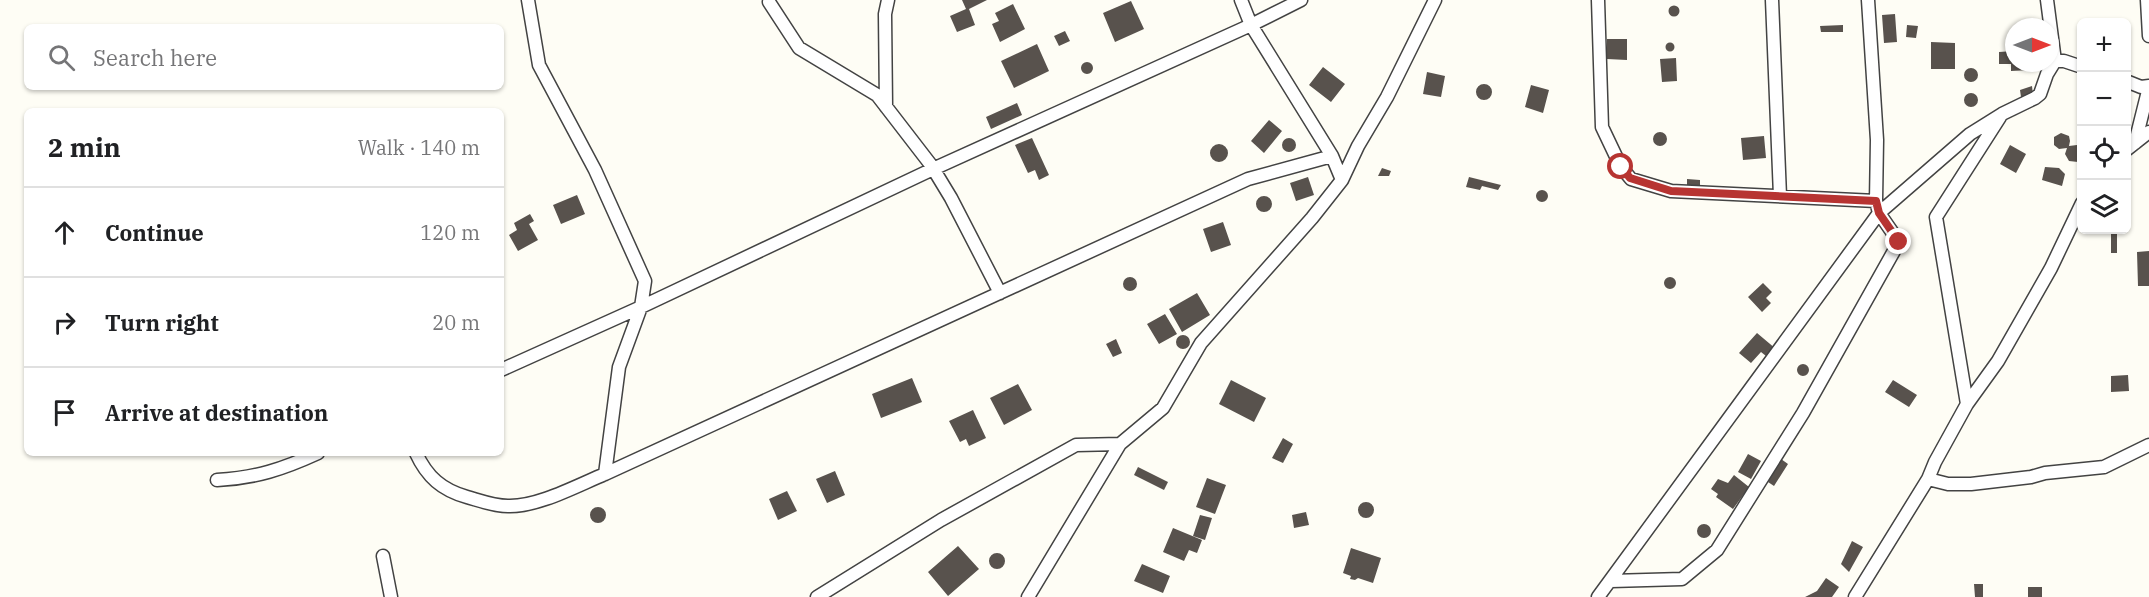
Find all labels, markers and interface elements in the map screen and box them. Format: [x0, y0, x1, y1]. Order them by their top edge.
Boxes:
north arrow [2005, 18, 2059, 72]
map controls [2077, 18, 2131, 234]
button: + [2077, 18, 2131, 72]
search box [24, 24, 504, 90]
icon: search [45, 41, 78, 74]
text: Search here [93, 43, 217, 72]
button: − [2077, 72, 2131, 126]
button: locate [2077, 126, 2131, 180]
text: 2 min [48, 130, 121, 164]
text: Walk · 140 m [358, 134, 480, 161]
route start [1607, 153, 1633, 179]
button: layers [2077, 180, 2131, 234]
icon: ahead [48, 216, 81, 249]
text: Continue [105, 218, 204, 247]
text: 120 m [420, 219, 480, 246]
route end [1885, 228, 1911, 254]
icon: right [48, 306, 81, 339]
text: Turn right [105, 308, 219, 337]
text: 20 m [432, 309, 480, 336]
icon: arrive [48, 396, 81, 429]
text: Arrive at destination [105, 398, 328, 427]

